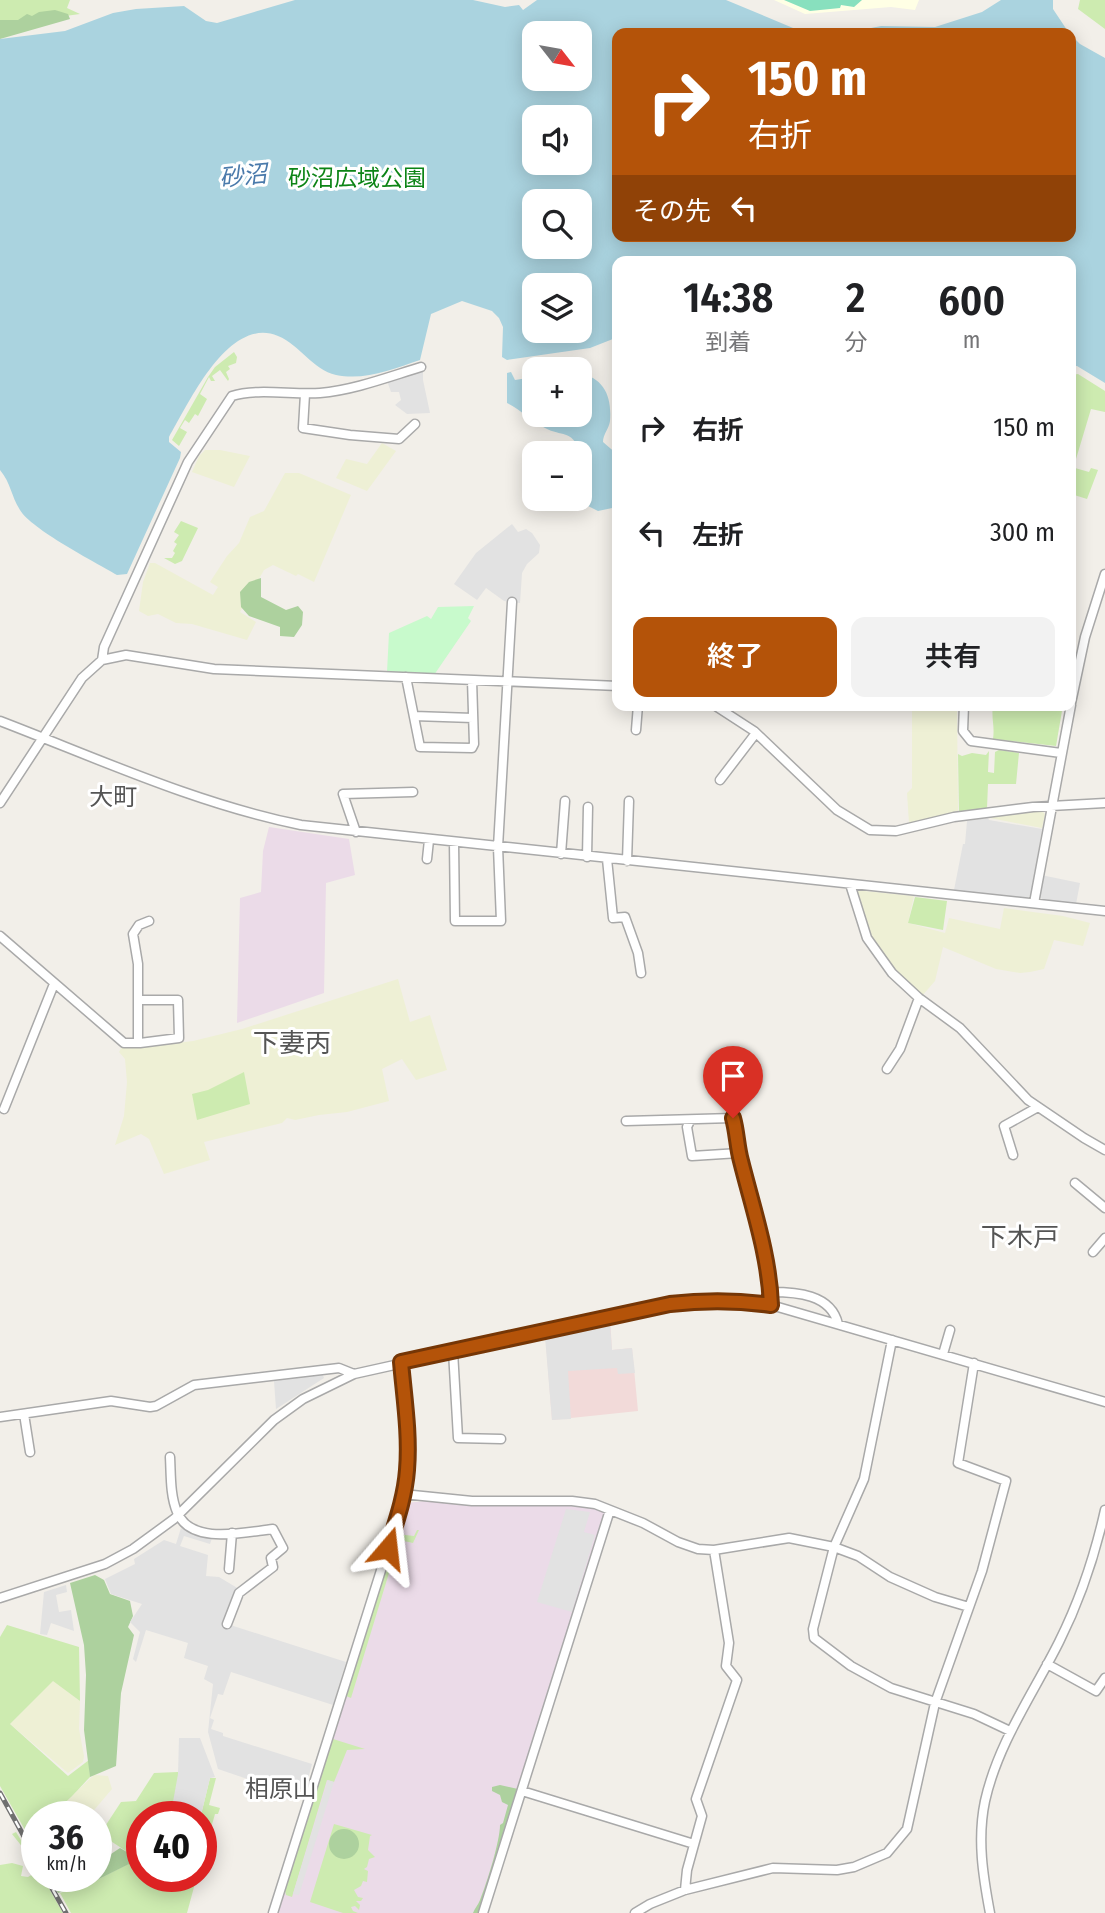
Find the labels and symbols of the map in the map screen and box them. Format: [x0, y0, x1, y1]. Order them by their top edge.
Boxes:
north arrow [522, 21, 592, 91]
water label: 砂沼 [218, 159, 271, 192]
park label: 砂沼広域公園 [288, 164, 426, 192]
district label: 大町 [89, 783, 137, 811]
district label: 下妻丙 [253, 1028, 331, 1059]
pin [703, 1046, 763, 1118]
district label: 下木戸 [981, 1222, 1059, 1253]
position arrow [351, 1511, 425, 1585]
district label: 相原山 [245, 1775, 317, 1803]
speed limit sign: 40 [126, 1801, 217, 1892]

